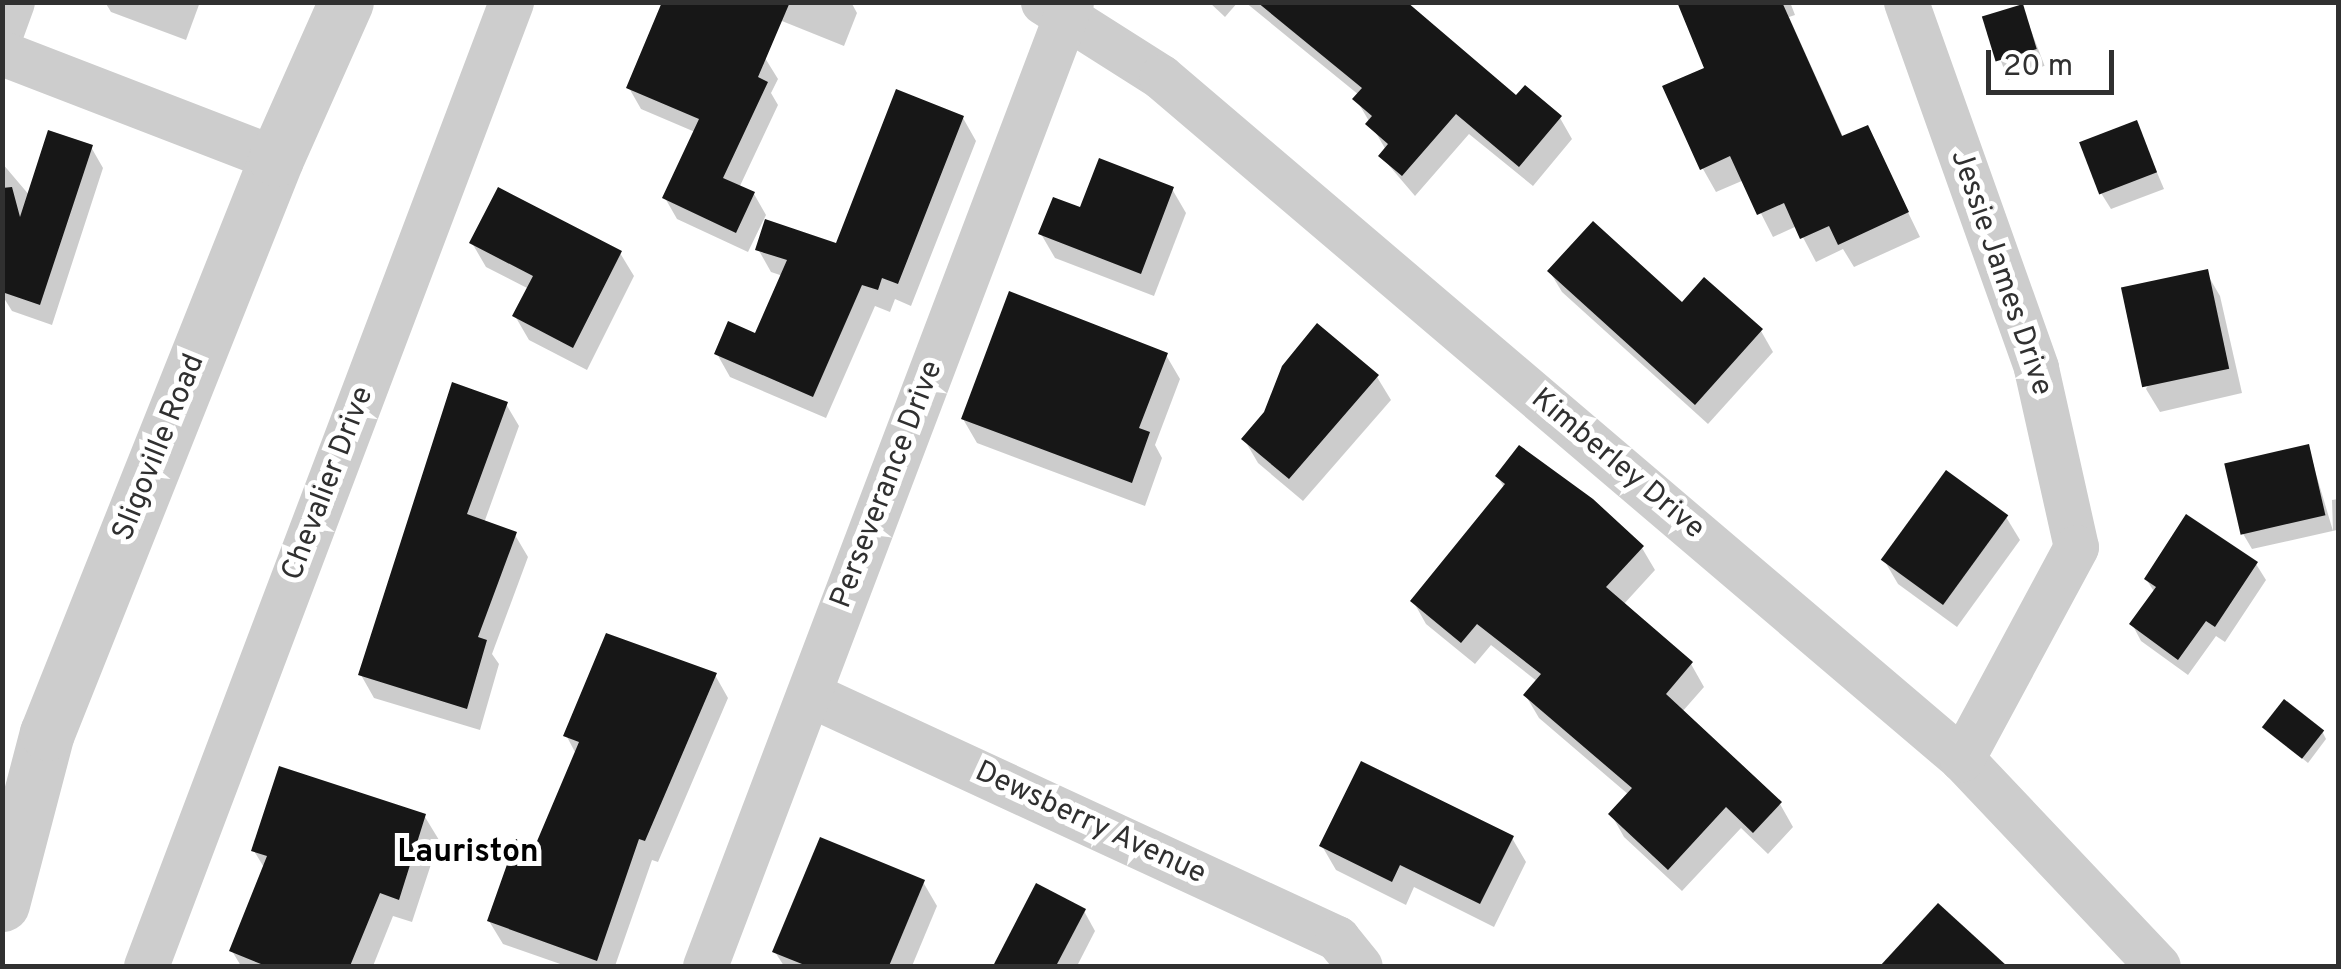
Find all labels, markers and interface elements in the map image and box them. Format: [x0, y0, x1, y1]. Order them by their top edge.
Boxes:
scale bar [1991, 30, 2118, 92]
text: 20 m [2003, 49, 2073, 86]
street label: Jessie James Drive [1941, 145, 2059, 401]
street label: Sligoville Road [106, 349, 214, 547]
street label: Perseverance Drive [824, 356, 952, 614]
street label: Chevalier Drive [276, 382, 382, 586]
street label: Kimberley Drive [1523, 382, 1711, 548]
street label: Dewsberry Avenue [968, 754, 1212, 894]
district label: Lauriston [397, 834, 539, 872]

